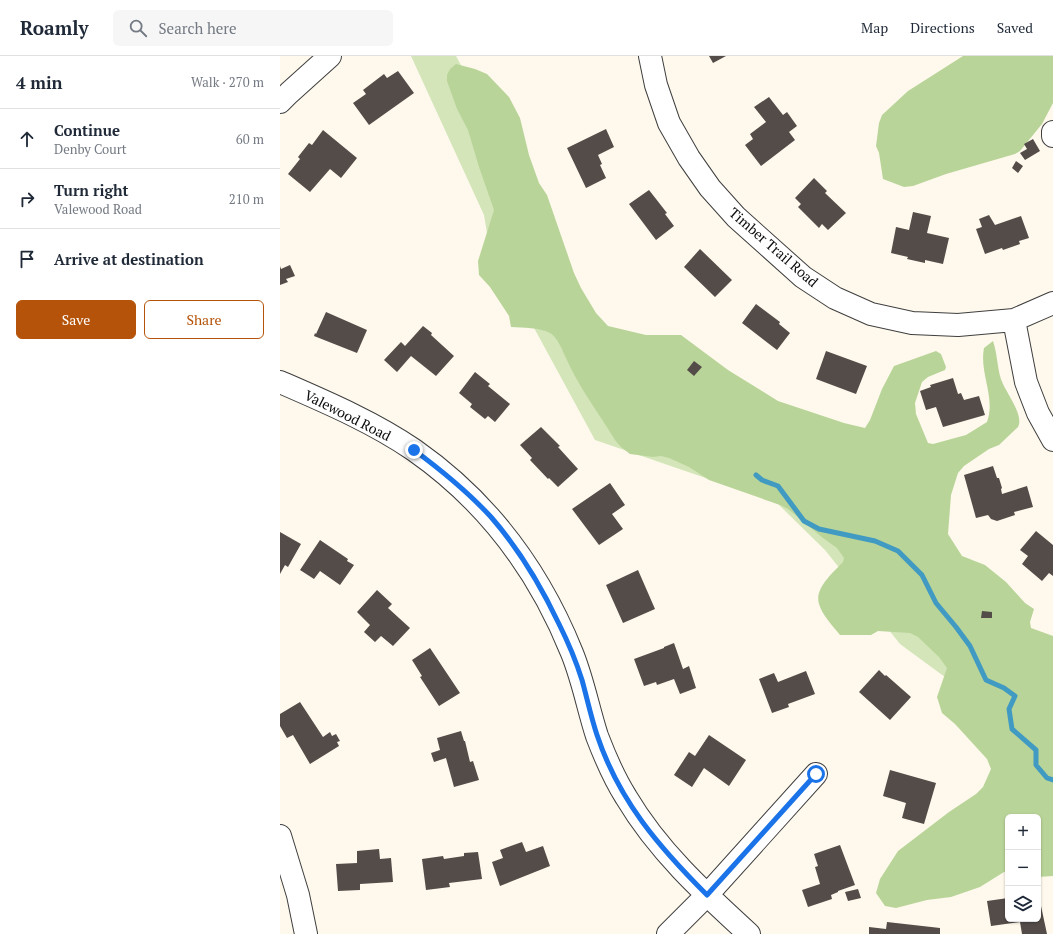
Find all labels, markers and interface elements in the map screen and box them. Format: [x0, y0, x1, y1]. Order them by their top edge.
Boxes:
search box [113, 10, 393, 46]
text: Roamly [20, 15, 89, 40]
icon: search [127, 17, 149, 39]
text: Search here [159, 18, 237, 38]
text: Map [861, 18, 888, 37]
text: Directions [910, 18, 975, 37]
text: Saved [997, 18, 1033, 37]
text: 4 min [16, 71, 63, 94]
text: Walk · 270 m [191, 73, 264, 91]
text: Continue [54, 120, 120, 140]
icon: ahead [16, 128, 38, 150]
text: 60 m [236, 130, 264, 148]
text: Denby Court [54, 140, 127, 158]
text: Turn right [54, 180, 129, 200]
icon: right [16, 188, 38, 210]
text: 210 m [229, 190, 264, 208]
text: Valewood Road [54, 200, 142, 218]
street label: Timber Trail Road [725, 203, 823, 291]
icon: arrive [16, 248, 38, 270]
text: Arrive at destination [54, 249, 204, 269]
button: Save [16, 300, 136, 339]
button: Share [144, 300, 264, 339]
street label: Valewood Road [302, 385, 395, 445]
route end [405, 441, 423, 459]
route start [807, 765, 825, 783]
map controls [1005, 814, 1041, 922]
button: + [1005, 814, 1041, 850]
button: − [1005, 850, 1041, 886]
button: layers [1005, 886, 1041, 922]

